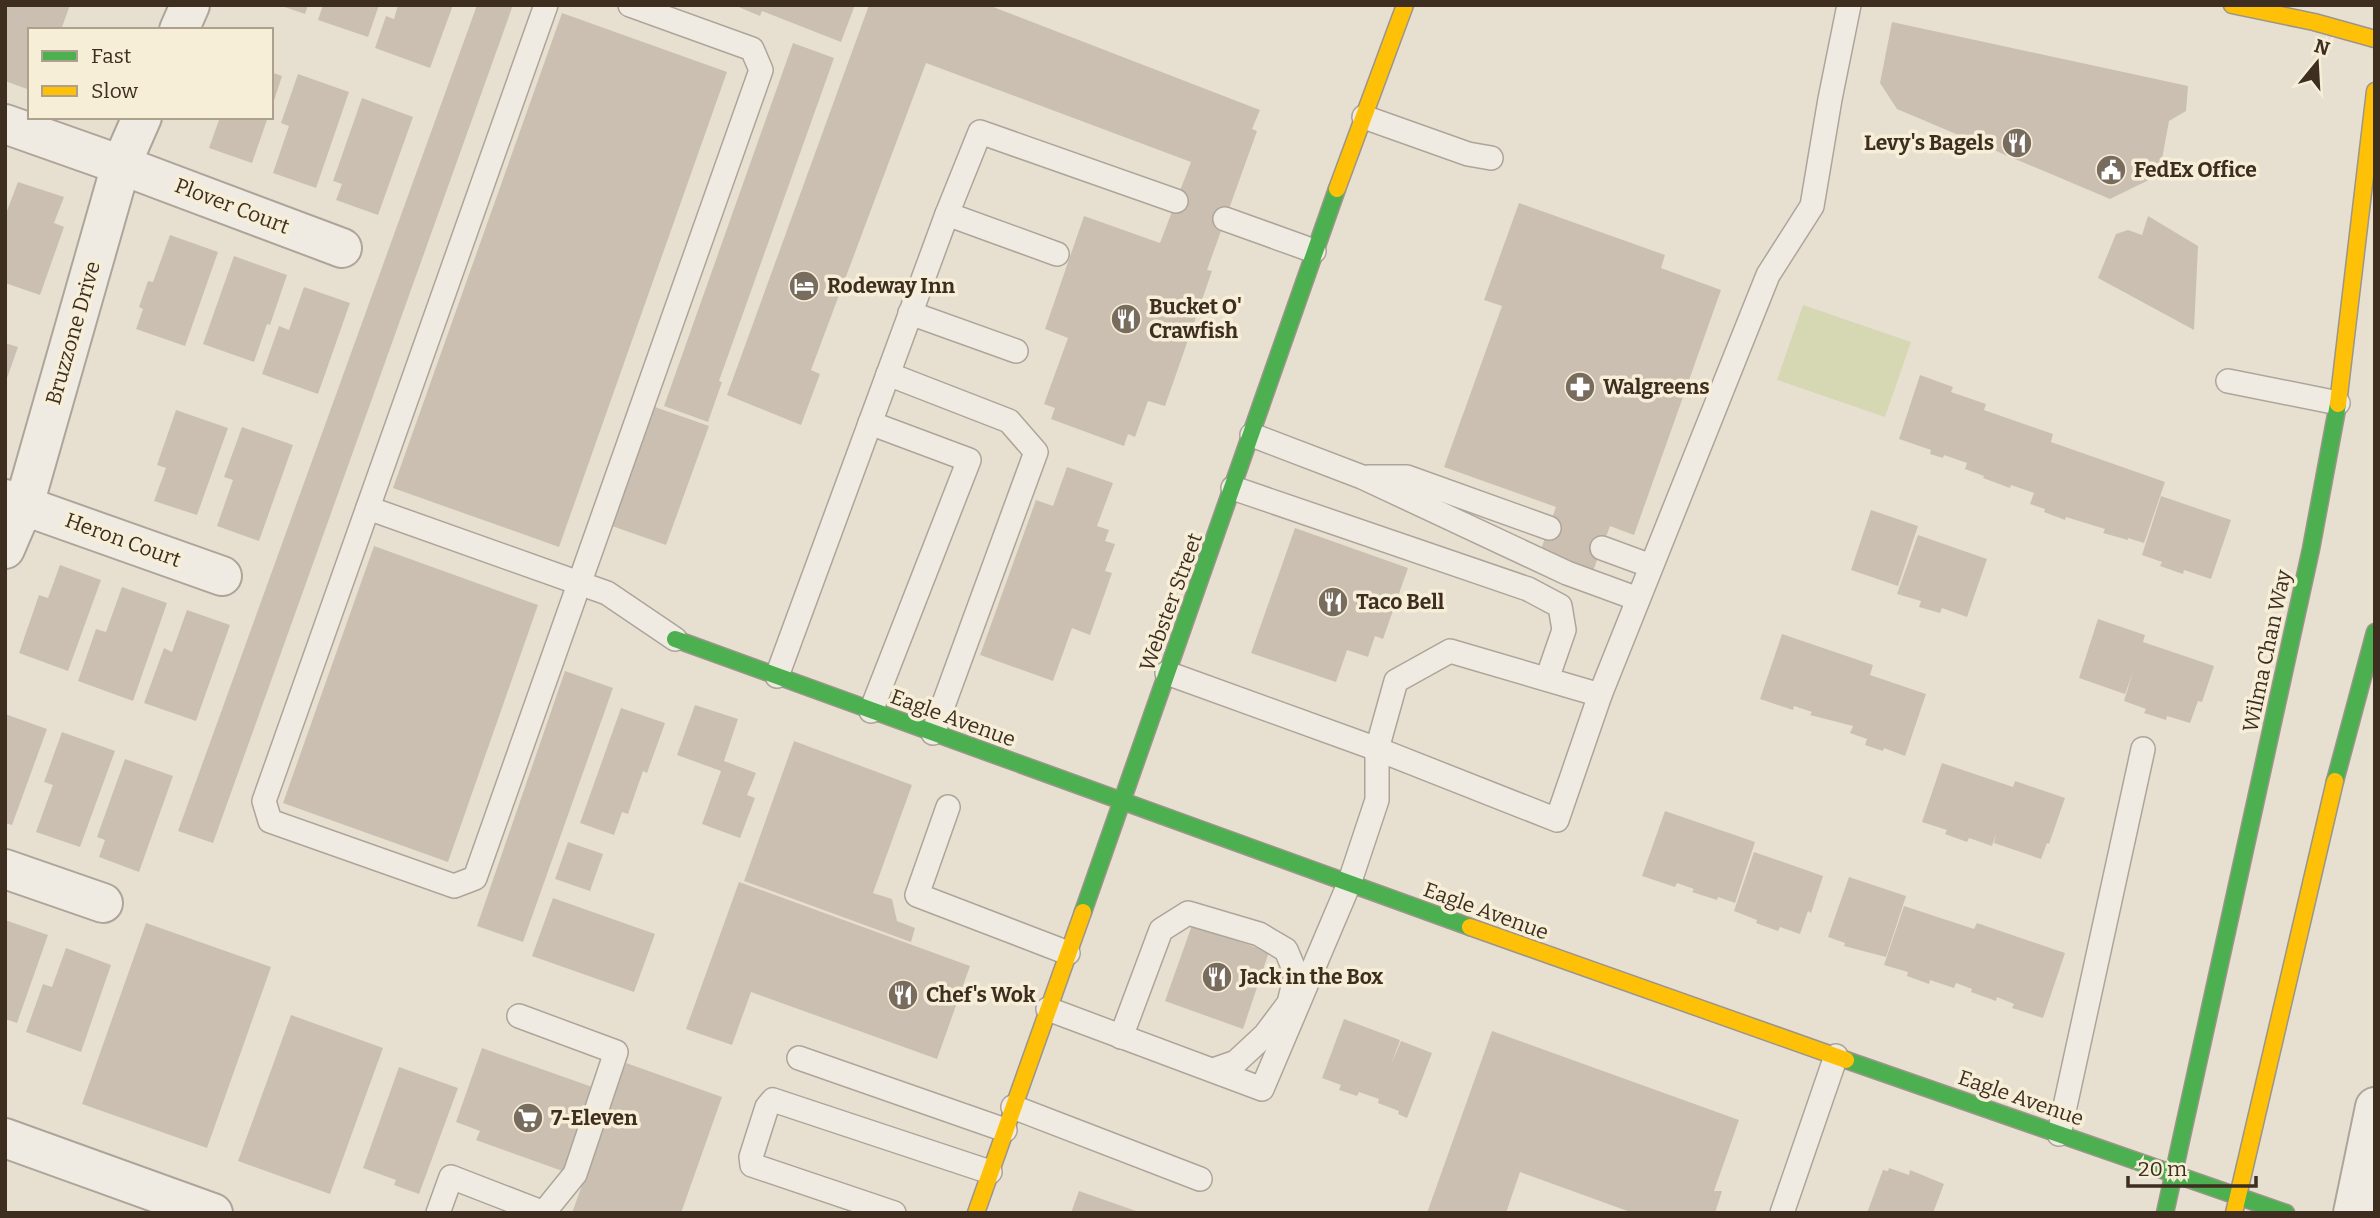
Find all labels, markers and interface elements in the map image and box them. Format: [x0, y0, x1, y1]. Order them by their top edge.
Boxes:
legend [28, 28, 273, 119]
north arrow [2282, 28, 2352, 98]
text: N [2312, 34, 2333, 61]
text: Fast [91, 43, 132, 69]
text: Slow [91, 78, 138, 104]
restaurant icon: Levy's Bagels [2000, 126, 2034, 160]
place label: Levy's Bagels [1864, 130, 1994, 156]
public building icon: FedEx Office [2094, 153, 2128, 187]
place label: FedEx Office [2134, 157, 2257, 183]
street label: Plover Court [171, 172, 293, 240]
street label: Bruzzone Drive [40, 258, 106, 408]
hotel icon: Rodeway Inn [787, 269, 821, 303]
place label: Rodeway Inn [827, 273, 955, 299]
place label: Bucket O' Crawfish [1149, 294, 1242, 344]
restaurant icon: Bucket O' Crawfish [1109, 302, 1143, 336]
pharmacy icon: Walgreens [1563, 370, 1597, 404]
place label: Walgreens [1603, 374, 1710, 400]
street label: Heron Court [62, 507, 185, 573]
street label: Webster Street [1134, 529, 1208, 675]
street label: Wilma Chan Way [2237, 567, 2297, 735]
restaurant icon: Taco Bell [1316, 585, 1350, 619]
place label: Taco Bell [1356, 589, 1445, 615]
street label: Eagle Avenue [887, 683, 1019, 753]
street label: Eagle Avenue [1420, 876, 1552, 946]
restaurant icon: Jack in the Box [1200, 960, 1234, 994]
place label: Jack in the Box [1239, 964, 1383, 990]
restaurant icon: Chef's Wok [886, 978, 920, 1012]
place label: Chef's Wok [926, 982, 1036, 1008]
street label: Eagle Avenue [1955, 1064, 2087, 1132]
supermarket icon: 7-Eleven [511, 1101, 545, 1135]
place label: 7-Eleven [551, 1105, 638, 1131]
scale bar [2128, 1144, 2256, 1188]
text: 20 m [2138, 1156, 2187, 1182]

